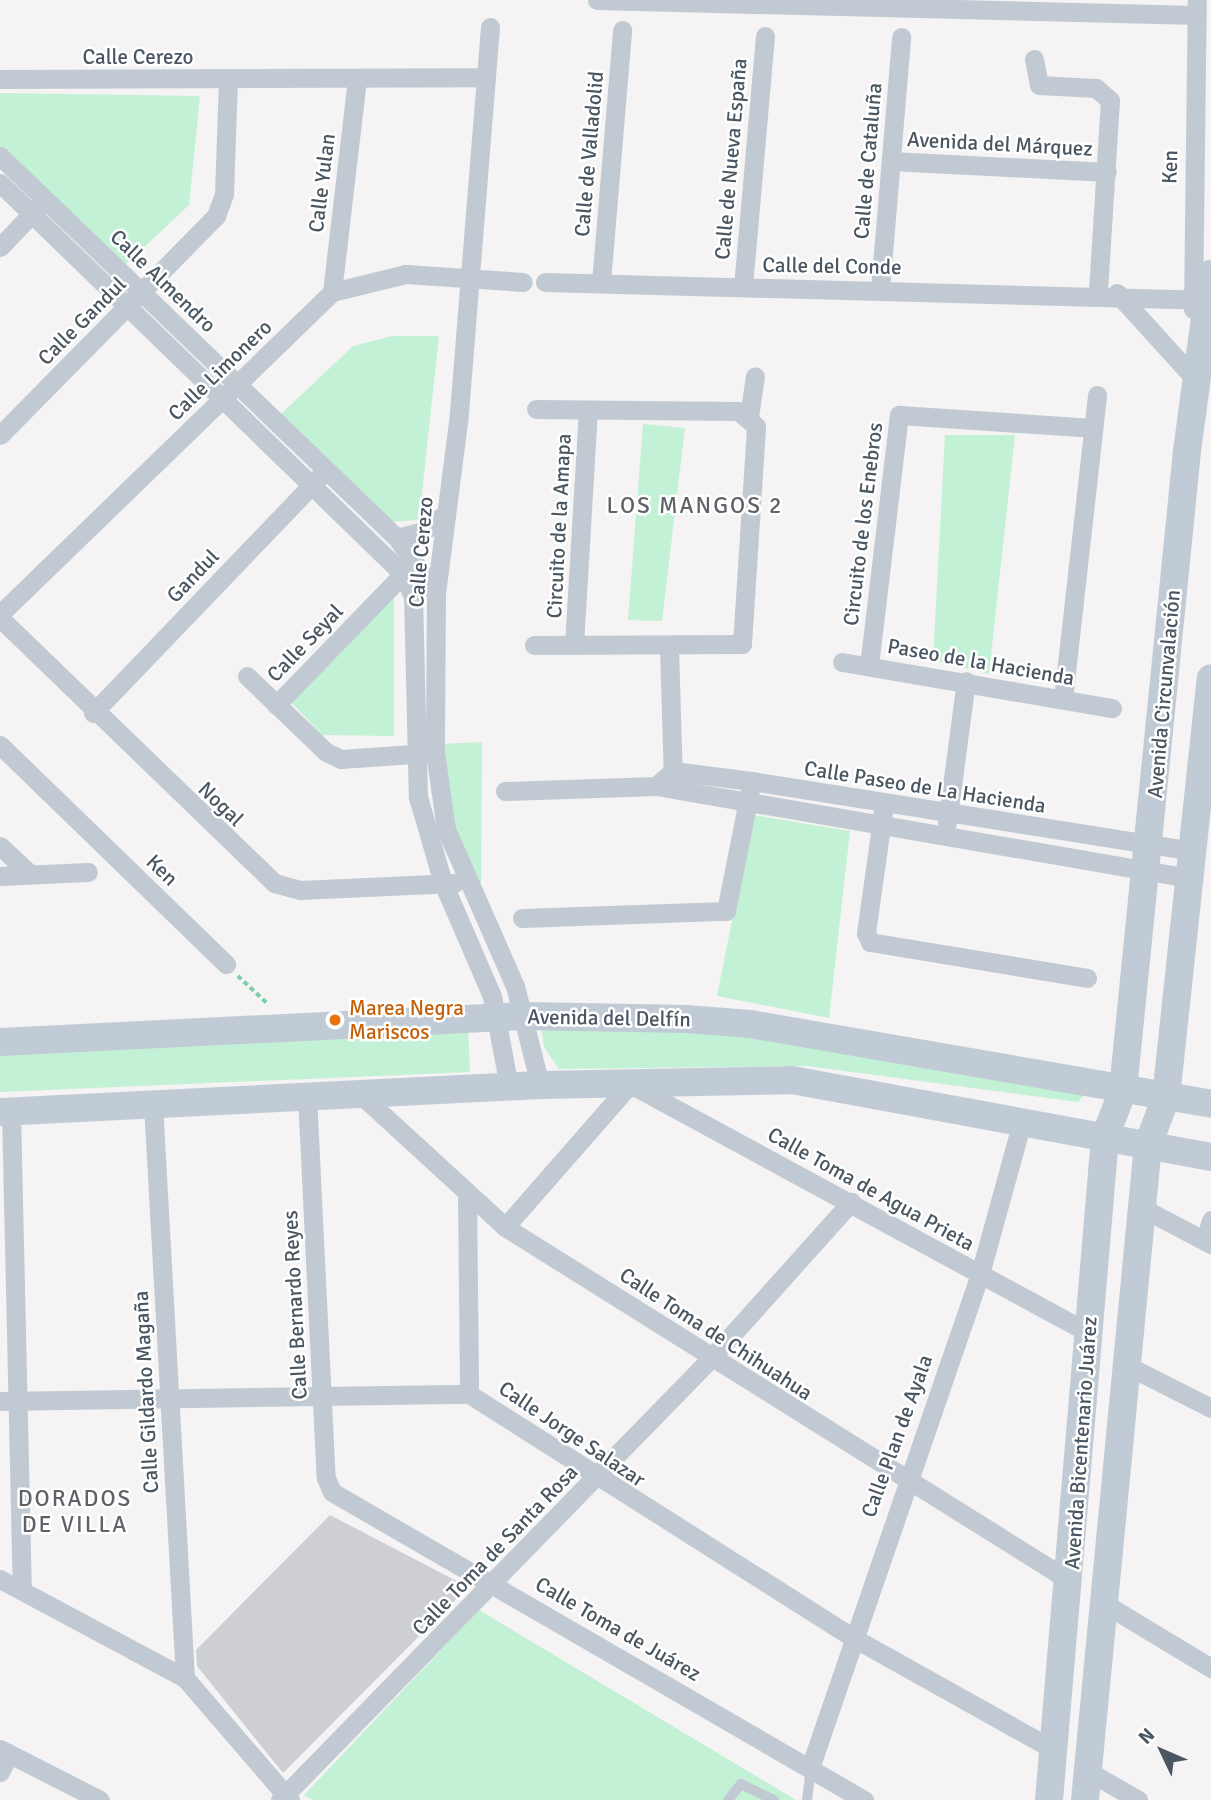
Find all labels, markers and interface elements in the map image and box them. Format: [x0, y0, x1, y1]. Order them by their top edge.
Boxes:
street label: Calle Cerezo [82, 44, 194, 70]
street label: Calle de Nueva España [710, 57, 752, 261]
street label: Calle de Valladolid [569, 70, 609, 238]
street label: Calle de Cataluña [849, 82, 887, 240]
street label: Avenida del Márquez [907, 127, 1093, 161]
street label: Calle Yulan [303, 132, 341, 234]
street label: Ken [1157, 150, 1183, 184]
street label: Calle Almendro [105, 224, 221, 338]
street label: Calle del Conde [762, 252, 902, 280]
street label: Calle Gandul [33, 272, 131, 370]
street label: Calle Limonero [163, 314, 277, 426]
street label: Circuito de los Enebros [838, 421, 888, 627]
street label: Circuito de la Amapa [542, 433, 576, 619]
district label: LOS MANGOS 2 [608, 492, 782, 520]
street label: Calle Cerezo [404, 496, 438, 608]
street label: Gandul [162, 544, 224, 608]
street label: Avenida Circunvalación [1142, 589, 1186, 799]
street label: Calle Seyal [262, 599, 348, 687]
street label: Paseo de la Hacienda [886, 633, 1076, 691]
street label: Calle Paseo de La Hacienda [802, 755, 1048, 819]
street label: Nogal [193, 776, 249, 832]
street label: Ken [141, 849, 183, 891]
place label: Marea Negra Mariscos [349, 995, 464, 1045]
street label: Avenida del Delfín [527, 1004, 691, 1032]
marker: Marea Negra Mariscos [327, 1012, 343, 1028]
street label: Calle Toma de Agua Prieta [763, 1122, 979, 1256]
street label: Calle Bernardo Reyes [277, 1210, 313, 1400]
street label: Calle Toma de Chihuahua [615, 1262, 817, 1406]
street label: Calle Gildardo Magaña [128, 1290, 164, 1494]
street label: Avenida Bicentenario Juárez [1060, 1316, 1102, 1570]
street label: Calle Plan de Ayala [856, 1351, 938, 1521]
street label: Calle Jorge Salazar [494, 1376, 650, 1492]
street label: Calle Toma de Santa Rosa [407, 1459, 583, 1641]
district label: DORADOS DE VILLA [19, 1485, 131, 1539]
street label: Calle Toma de Juárez [531, 1571, 705, 1687]
north arrow [1127, 1716, 1197, 1786]
text: N [1134, 1723, 1160, 1750]

